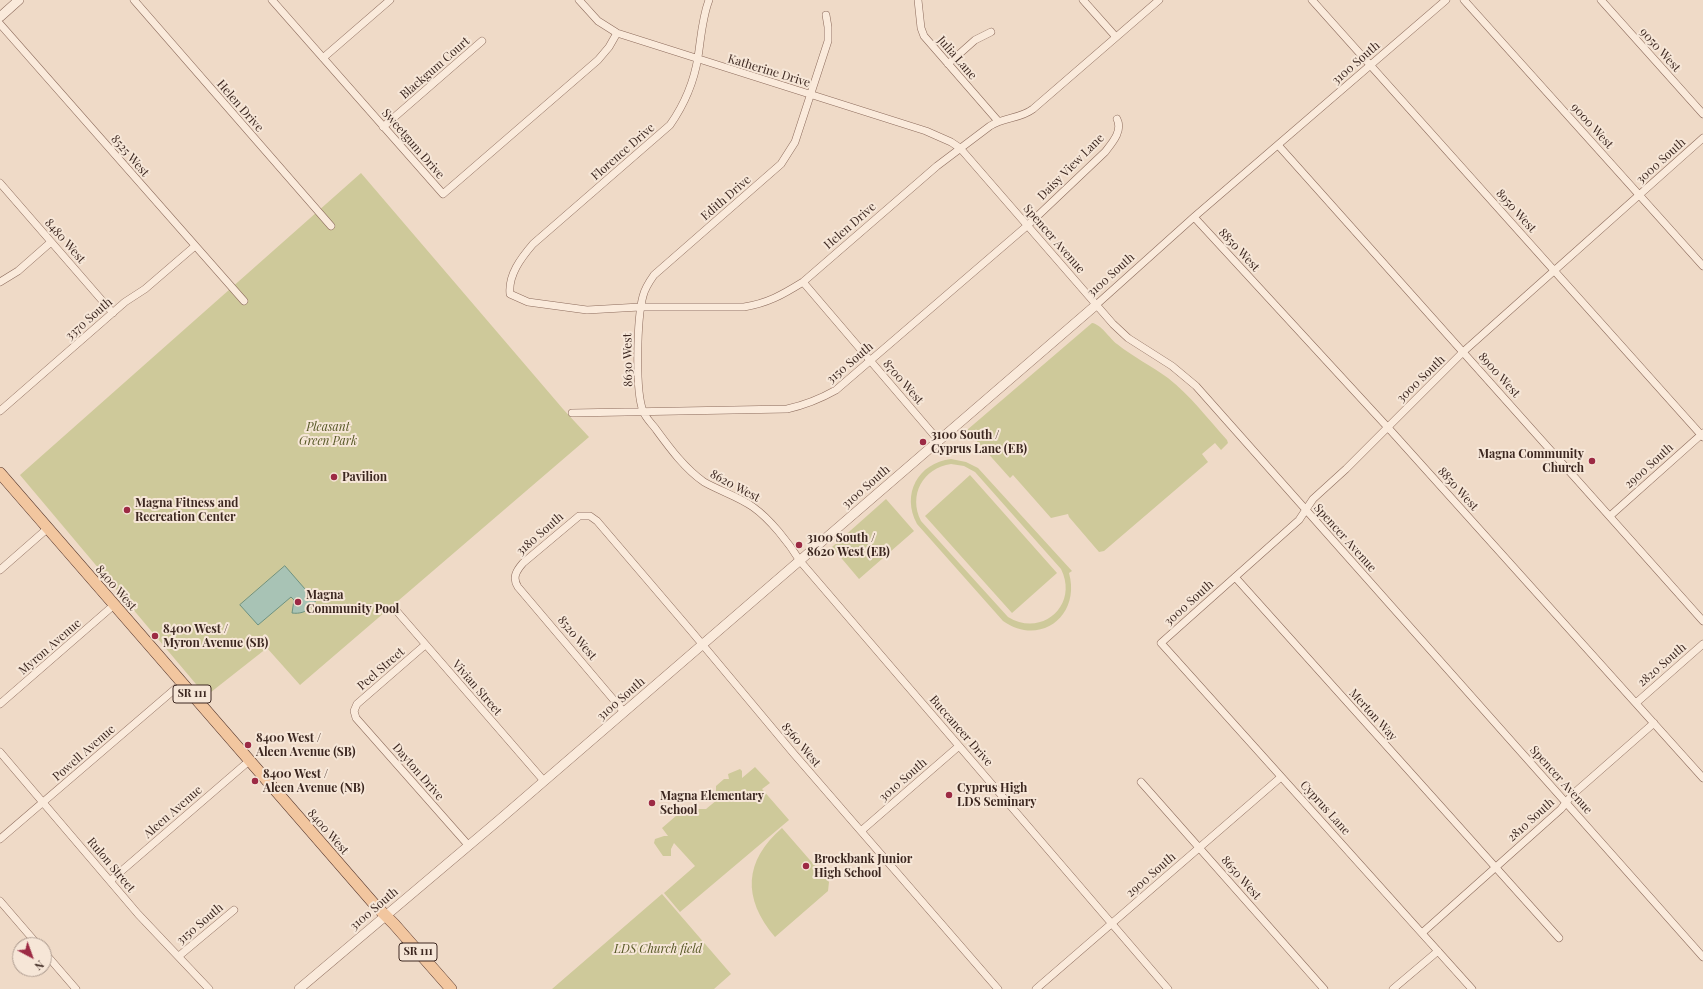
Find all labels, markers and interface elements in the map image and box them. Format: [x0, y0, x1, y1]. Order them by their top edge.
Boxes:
street label: 9050 West [1637, 25, 1683, 75]
street label: Julia Lane [934, 33, 980, 83]
street label: Blackgum Court [397, 34, 473, 102]
street label: 3100 South [1329, 38, 1383, 88]
street label: Katherine Drive [726, 52, 812, 90]
street label: Helen Drive [214, 77, 266, 135]
street label: 9000 West [1568, 100, 1616, 152]
street label: Sweetgum Drive [379, 106, 447, 182]
street label: Florence Drive [588, 121, 658, 183]
street label: Daisy View Lane [1035, 131, 1107, 203]
street label: 8525 West [108, 132, 152, 180]
street label: 3000 South [1633, 135, 1689, 187]
street label: Edith Drive [698, 172, 754, 224]
street label: 8950 West [1493, 186, 1539, 236]
street label: Helen Drive [821, 200, 879, 252]
street label: Spencer Avenue [1020, 202, 1088, 276]
street label: 8480 West [42, 216, 88, 266]
street label: 8850 West [1216, 226, 1262, 274]
street label: 3100 South [1084, 250, 1138, 300]
street label: 3370 South [63, 295, 115, 343]
street label: 8630 West [620, 333, 636, 387]
street label: 3150 South [824, 339, 876, 387]
street label: 8900 West [1475, 350, 1523, 400]
street label: 3000 South [1394, 353, 1448, 405]
street label: 8700 West [880, 357, 926, 407]
park label: Pleasant Green Park [299, 420, 357, 448]
place label: 3100 South / Cyprus Lane (EB) [931, 428, 1027, 456]
marker: 3100 South / Cyprus Lane (EB) [918, 437, 928, 447]
street label: 2900 South [1622, 440, 1676, 492]
place label: Magna Community Church [1478, 447, 1584, 475]
marker: Magna Community Church [1587, 456, 1597, 466]
street label: 3100 South [839, 462, 893, 512]
street label: 8850 West [1435, 464, 1481, 514]
street label: 8620 West [708, 467, 762, 505]
place label: Pavilion [342, 470, 387, 484]
marker: Pavilion [329, 472, 339, 482]
place label: Magna Fitness and Recreation Center [135, 496, 238, 524]
street label: Spencer Avenue [1311, 501, 1379, 575]
marker: Magna Fitness and Recreation Center [122, 505, 132, 515]
street label: 3180 South [514, 510, 566, 558]
place label: 3100 South / 8620 West (EB) [807, 531, 890, 559]
marker: 3100 South / 8620 West (EB) [794, 540, 804, 550]
street label: 8400 West [92, 562, 140, 614]
street label: 3000 South [1161, 577, 1217, 629]
place label: Magna Community Pool [306, 588, 399, 616]
marker: Magna Community Pool [293, 597, 303, 607]
street label: 8520 West [554, 613, 600, 663]
street label: Myron Avenue [16, 616, 84, 678]
place label: 8400 West / Myron Avenue (SB) [163, 622, 268, 650]
marker: 8400 West / Myron Avenue (SB) [150, 631, 160, 641]
street label: 2820 South [1635, 640, 1689, 690]
street label: Peel Street [355, 645, 407, 693]
street label: Vivian Street [449, 657, 505, 719]
street label: 3100 South [594, 674, 648, 724]
road number: SR 111 [173, 685, 211, 703]
street label: Merton Way [1346, 686, 1400, 744]
street label: Buccaneer Drive [926, 693, 996, 769]
street label: 8560 West [778, 720, 824, 770]
street label: Powell Avenue [50, 722, 118, 784]
place label: 8400 West / Aleen Avenue (SB) [256, 731, 356, 759]
marker: 8400 West / Aleen Avenue (SB) [243, 740, 253, 750]
street label: Dayton Drive [389, 741, 447, 803]
street label: Spencer Avenue [1527, 743, 1595, 817]
street label: 3010 South [876, 755, 930, 805]
place label: 8400 West / Aleen Avenue (NB) [263, 767, 364, 795]
marker: 8400 West / Aleen Avenue (NB) [250, 776, 260, 786]
street label: Cyprus Lane [1297, 778, 1353, 838]
place label: Cyprus High LDS Seminary [957, 781, 1036, 809]
street label: Aleen Avenue [141, 783, 205, 841]
place label: Magna Elementary School [660, 789, 764, 817]
marker: Cyprus High LDS Seminary [944, 790, 954, 800]
street label: 2810 South [1505, 795, 1557, 845]
marker: Magna Elementary School [647, 798, 657, 808]
street label: 8400 West [304, 806, 352, 858]
street label: Rulon Street [84, 835, 138, 895]
street label: 2900 South [1123, 850, 1179, 900]
place label: Brockbank Junior High School [814, 852, 912, 880]
street label: 8650 West [1218, 853, 1264, 903]
marker: Brockbank Junior High School [801, 861, 811, 871]
street label: 3100 South [347, 885, 401, 933]
street label: 3150 South [174, 900, 226, 948]
north arrow [12, 937, 52, 977]
park label: LDS Church field [614, 942, 702, 956]
road number: SR 111 [399, 943, 437, 961]
text: N [32, 957, 47, 974]

